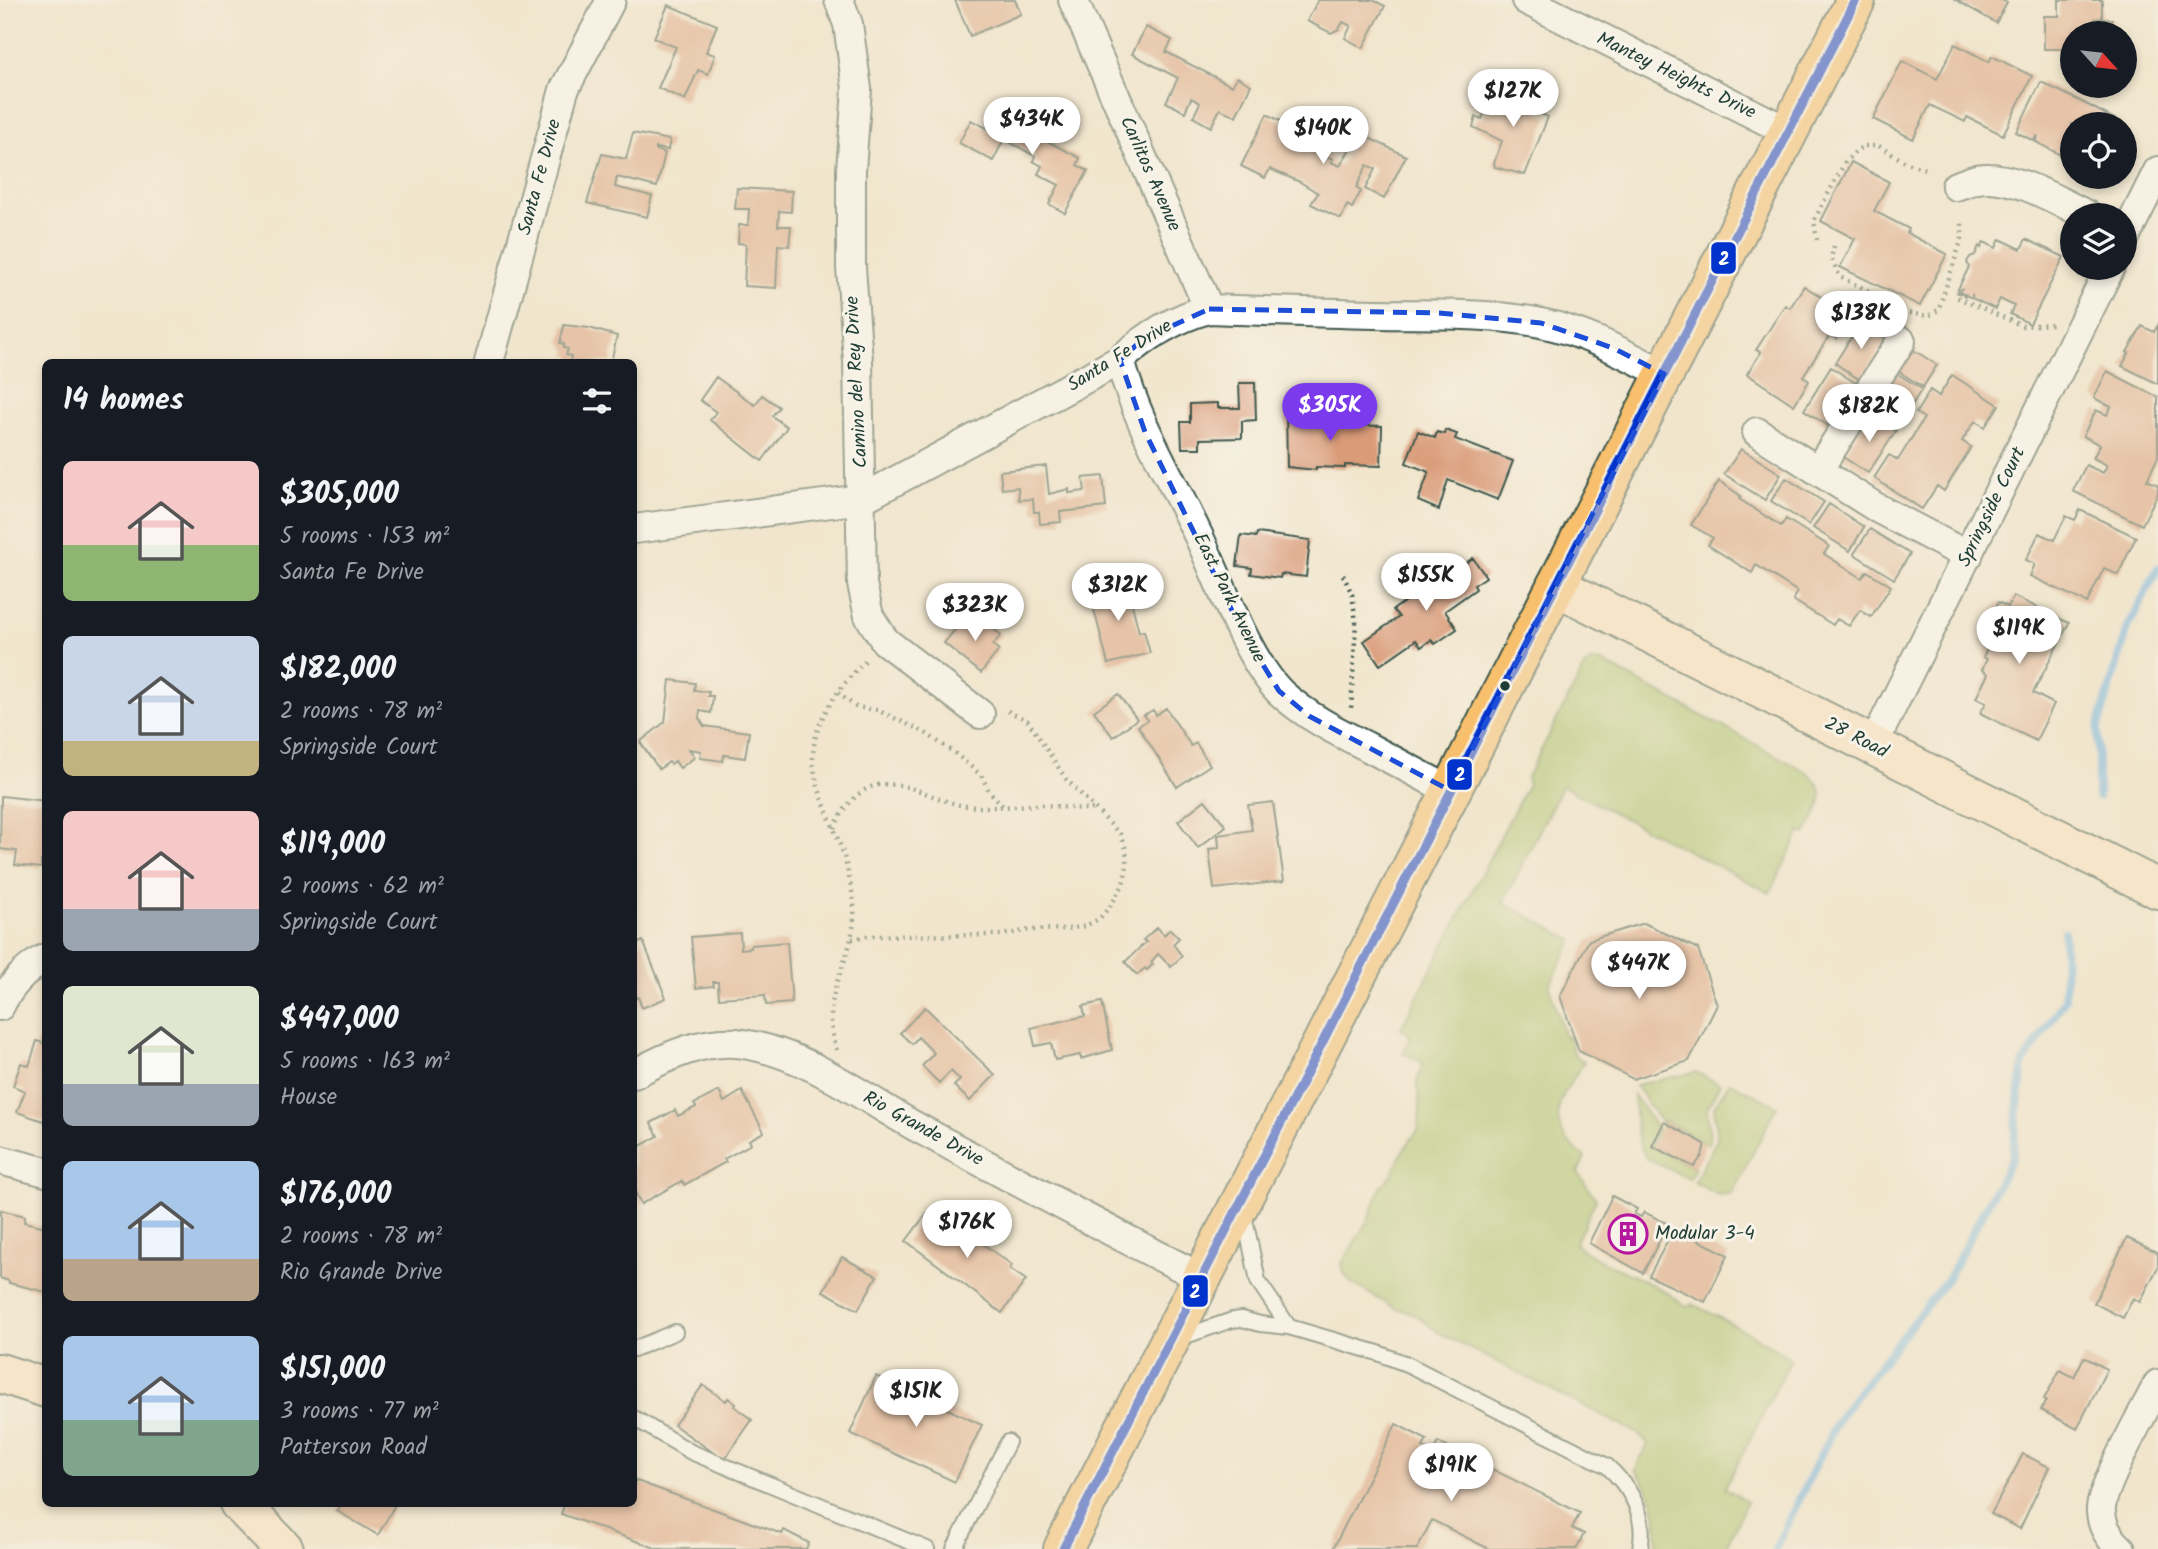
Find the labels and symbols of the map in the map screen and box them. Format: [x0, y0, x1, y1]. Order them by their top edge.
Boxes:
north arrow [2060, 21, 2137, 98]
street label: Mantey Heights Drive [1591, 24, 1761, 128]
pin: $127K [1464, 69, 1562, 129]
pin: $434K [983, 97, 1081, 157]
pin: $140K [1274, 106, 1372, 166]
street label: Carlitos Avenue [1111, 112, 1189, 237]
street label: Santa Fe Drive [510, 115, 570, 238]
line badge: 2 [1710, 241, 1737, 275]
text: 2 [1718, 245, 1730, 275]
pin: $138K [1812, 292, 1910, 351]
street label: Camino del Rey Drive [837, 295, 876, 469]
street label: Santa Fe Drive [1062, 312, 1179, 400]
pin: $305K [1281, 384, 1379, 443]
pin: $182K [1820, 384, 1918, 444]
street label: Springside Court [1950, 441, 2034, 572]
street label: East Park Avenue [1185, 528, 1274, 668]
pin: $155K [1377, 554, 1475, 613]
pin: $312K [1069, 564, 1167, 623]
pin: $323K [926, 584, 1024, 643]
pin: $119K [1970, 606, 2068, 666]
unlabelled marker [1498, 679, 1512, 693]
street label: 28 Road [1819, 709, 1894, 767]
line badge: 2 [1446, 758, 1473, 791]
text: 2 [1454, 761, 1466, 791]
pin: $447K [1590, 942, 1688, 1001]
street label: Rio Grande Drive [857, 1083, 989, 1175]
pin: $176K [918, 1200, 1016, 1260]
building icon: Modular 3-4 [1607, 1213, 1649, 1255]
place label: Modular 3-4 [1655, 1219, 1755, 1249]
line badge: 2 [1182, 1274, 1209, 1308]
text: 2 [1189, 1278, 1201, 1308]
pin: $151K [867, 1370, 965, 1429]
pin: $191K [1402, 1444, 1500, 1503]

